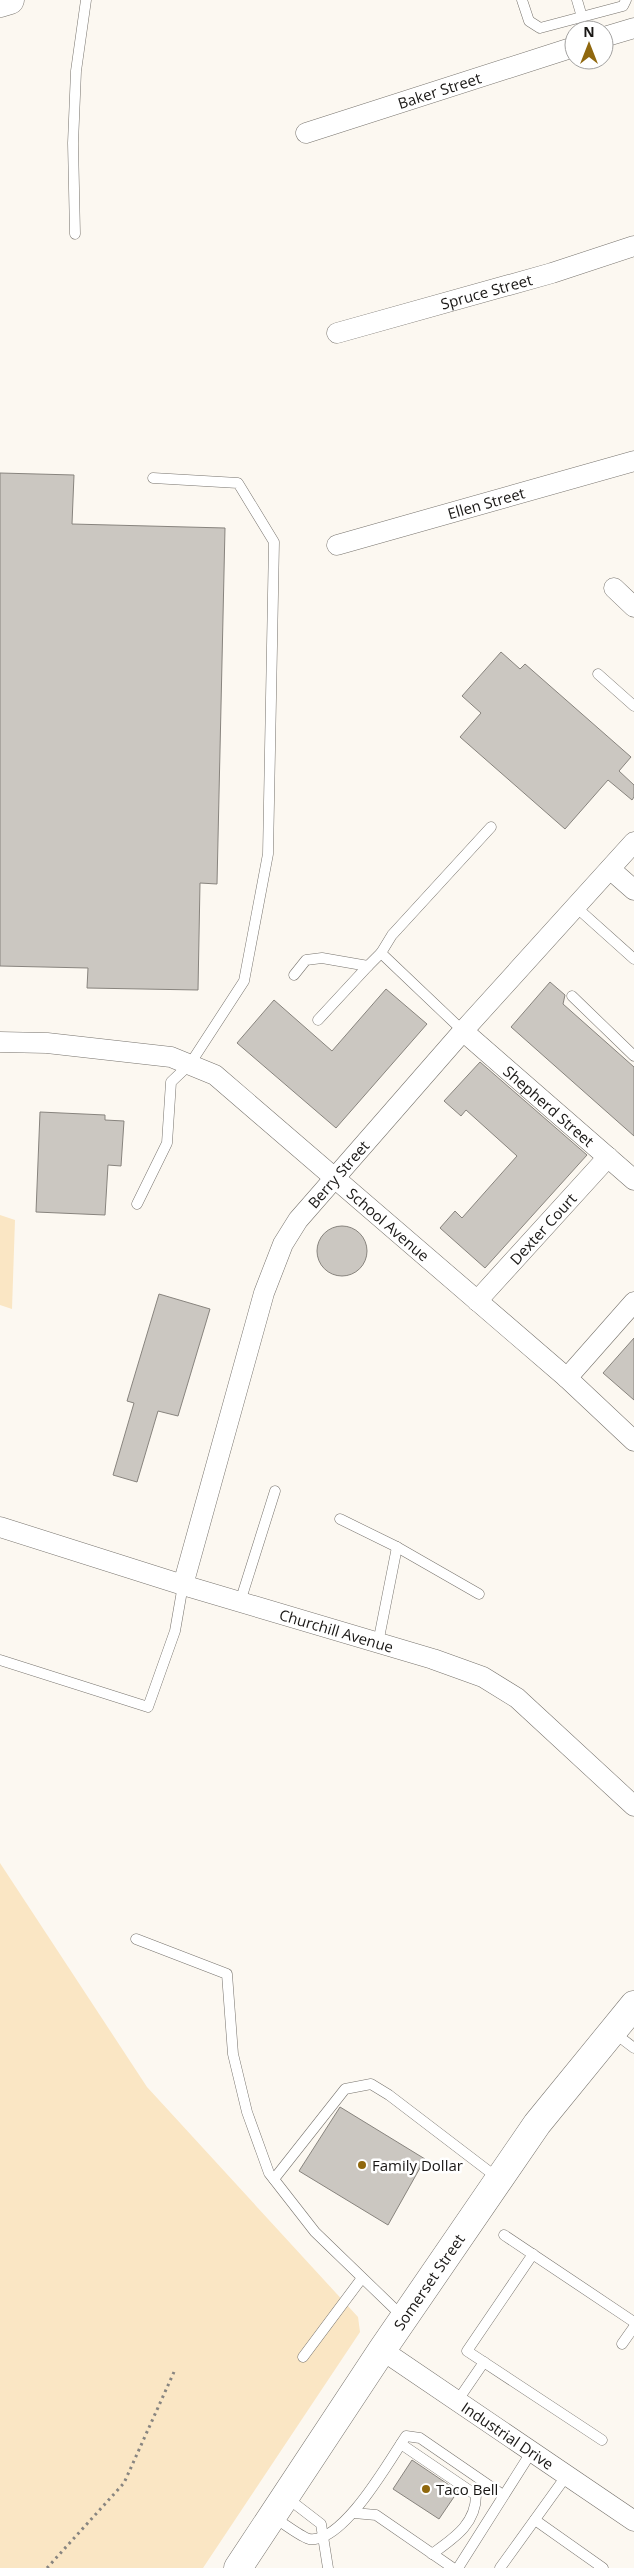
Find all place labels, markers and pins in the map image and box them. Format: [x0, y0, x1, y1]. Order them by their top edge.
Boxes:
place label: Family Dollar [372, 2155, 463, 2175]
marker: Family Dollar [356, 2159, 368, 2171]
place label: Taco Bell [436, 2479, 498, 2499]
marker: Taco Bell [420, 2483, 432, 2495]

